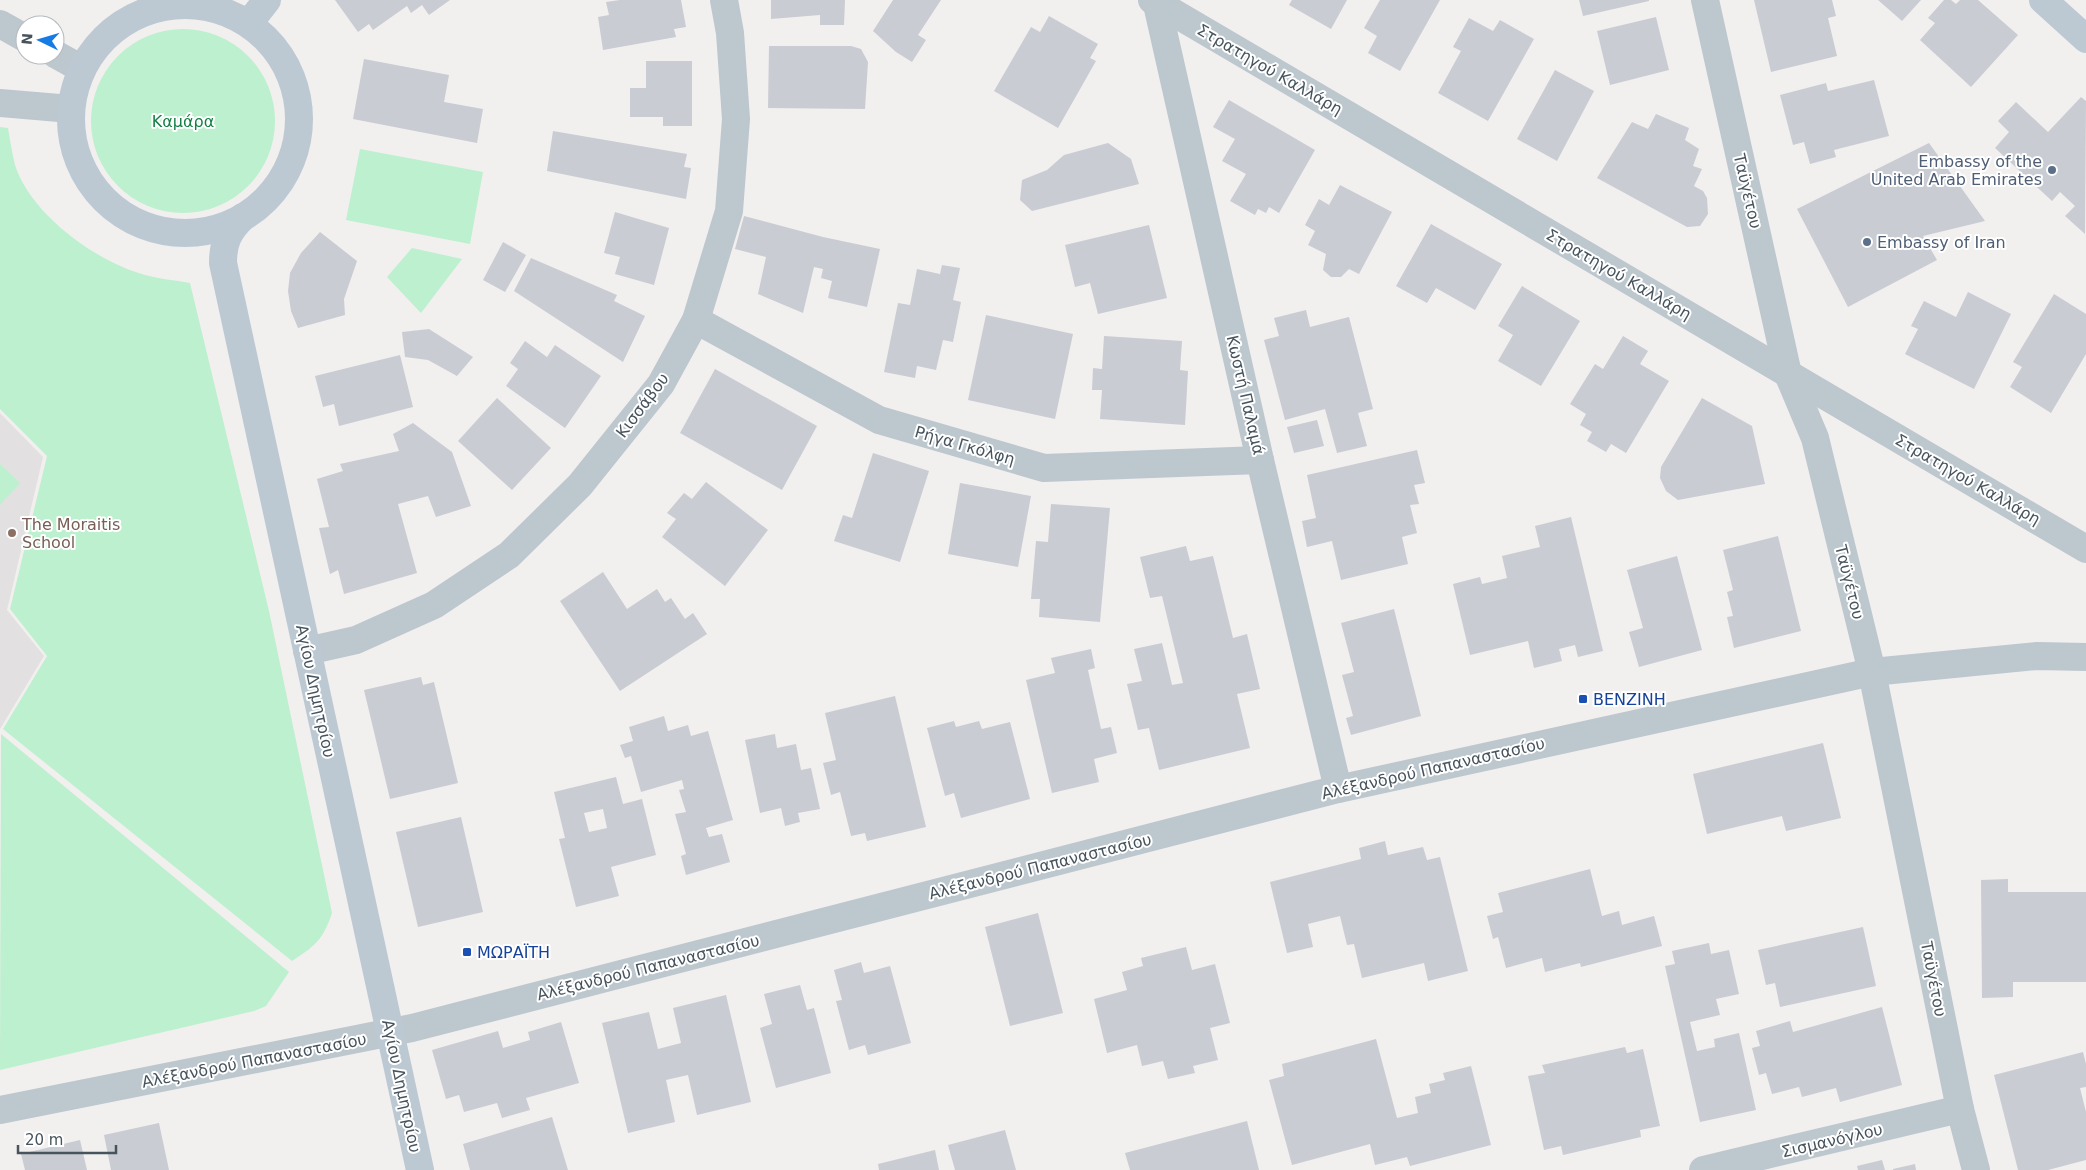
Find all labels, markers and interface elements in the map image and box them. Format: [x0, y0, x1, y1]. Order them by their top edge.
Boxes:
north arrow [15, 15, 65, 65]
street label: Στρατηγού Καλλάρη [1194, 20, 1346, 119]
text: N [19, 32, 36, 45]
park label: Καμάρα [152, 112, 214, 131]
street label: Ταϋγέτου [1729, 151, 1765, 230]
place label: Embassy of the United Arab Emirates [1871, 152, 2042, 189]
marker: Embassy of the United Arab Emirates [2046, 164, 2058, 176]
street label: Στρατηγού Καλλάρη [1543, 225, 1695, 324]
place label: Embassy of Iran [1877, 233, 2006, 252]
marker: Embassy of Iran [1861, 236, 1873, 248]
street label: Κωστή Παλαμά [1223, 333, 1269, 457]
street label: Κισσάβου [612, 369, 673, 441]
street label: Ρήγα Γκόλφη [913, 422, 1017, 469]
street label: Στρατηγού Καλλάρη [1892, 430, 2044, 529]
place label: The Moraitis School [21, 515, 120, 552]
marker: The Moraitis School [6, 527, 18, 539]
street label: Ταϋγέτου [1831, 542, 1868, 621]
street label: Αγίου Δημητρίου [292, 623, 339, 759]
place label: ΒΕΝΖΙΝΗ [1593, 690, 1666, 709]
marker: ΒΕΝΖΙΝΗ [1577, 693, 1589, 705]
street label: Αλέξανδρού Παπαναστασίου [1320, 734, 1547, 803]
street label: Αλέξανδρού Παπαναστασίου [927, 830, 1153, 903]
street label: Αλέξανδρού Παπαναστασίου [535, 931, 761, 1004]
street label: Ταϋγέτου [1917, 939, 1950, 1018]
place label: ΜΩΡΑΪΤΗ [477, 943, 550, 962]
marker: ΜΩΡΑΪΤΗ [461, 946, 473, 958]
street label: Αγίου Δημητρίου [378, 1018, 425, 1154]
street label: Αλέξανδρού Παπαναστασίου [140, 1029, 368, 1092]
street label: Σισμανόγλου [1780, 1120, 1884, 1161]
scale bar [18, 1122, 115, 1154]
text: 20 m [25, 1131, 63, 1149]

